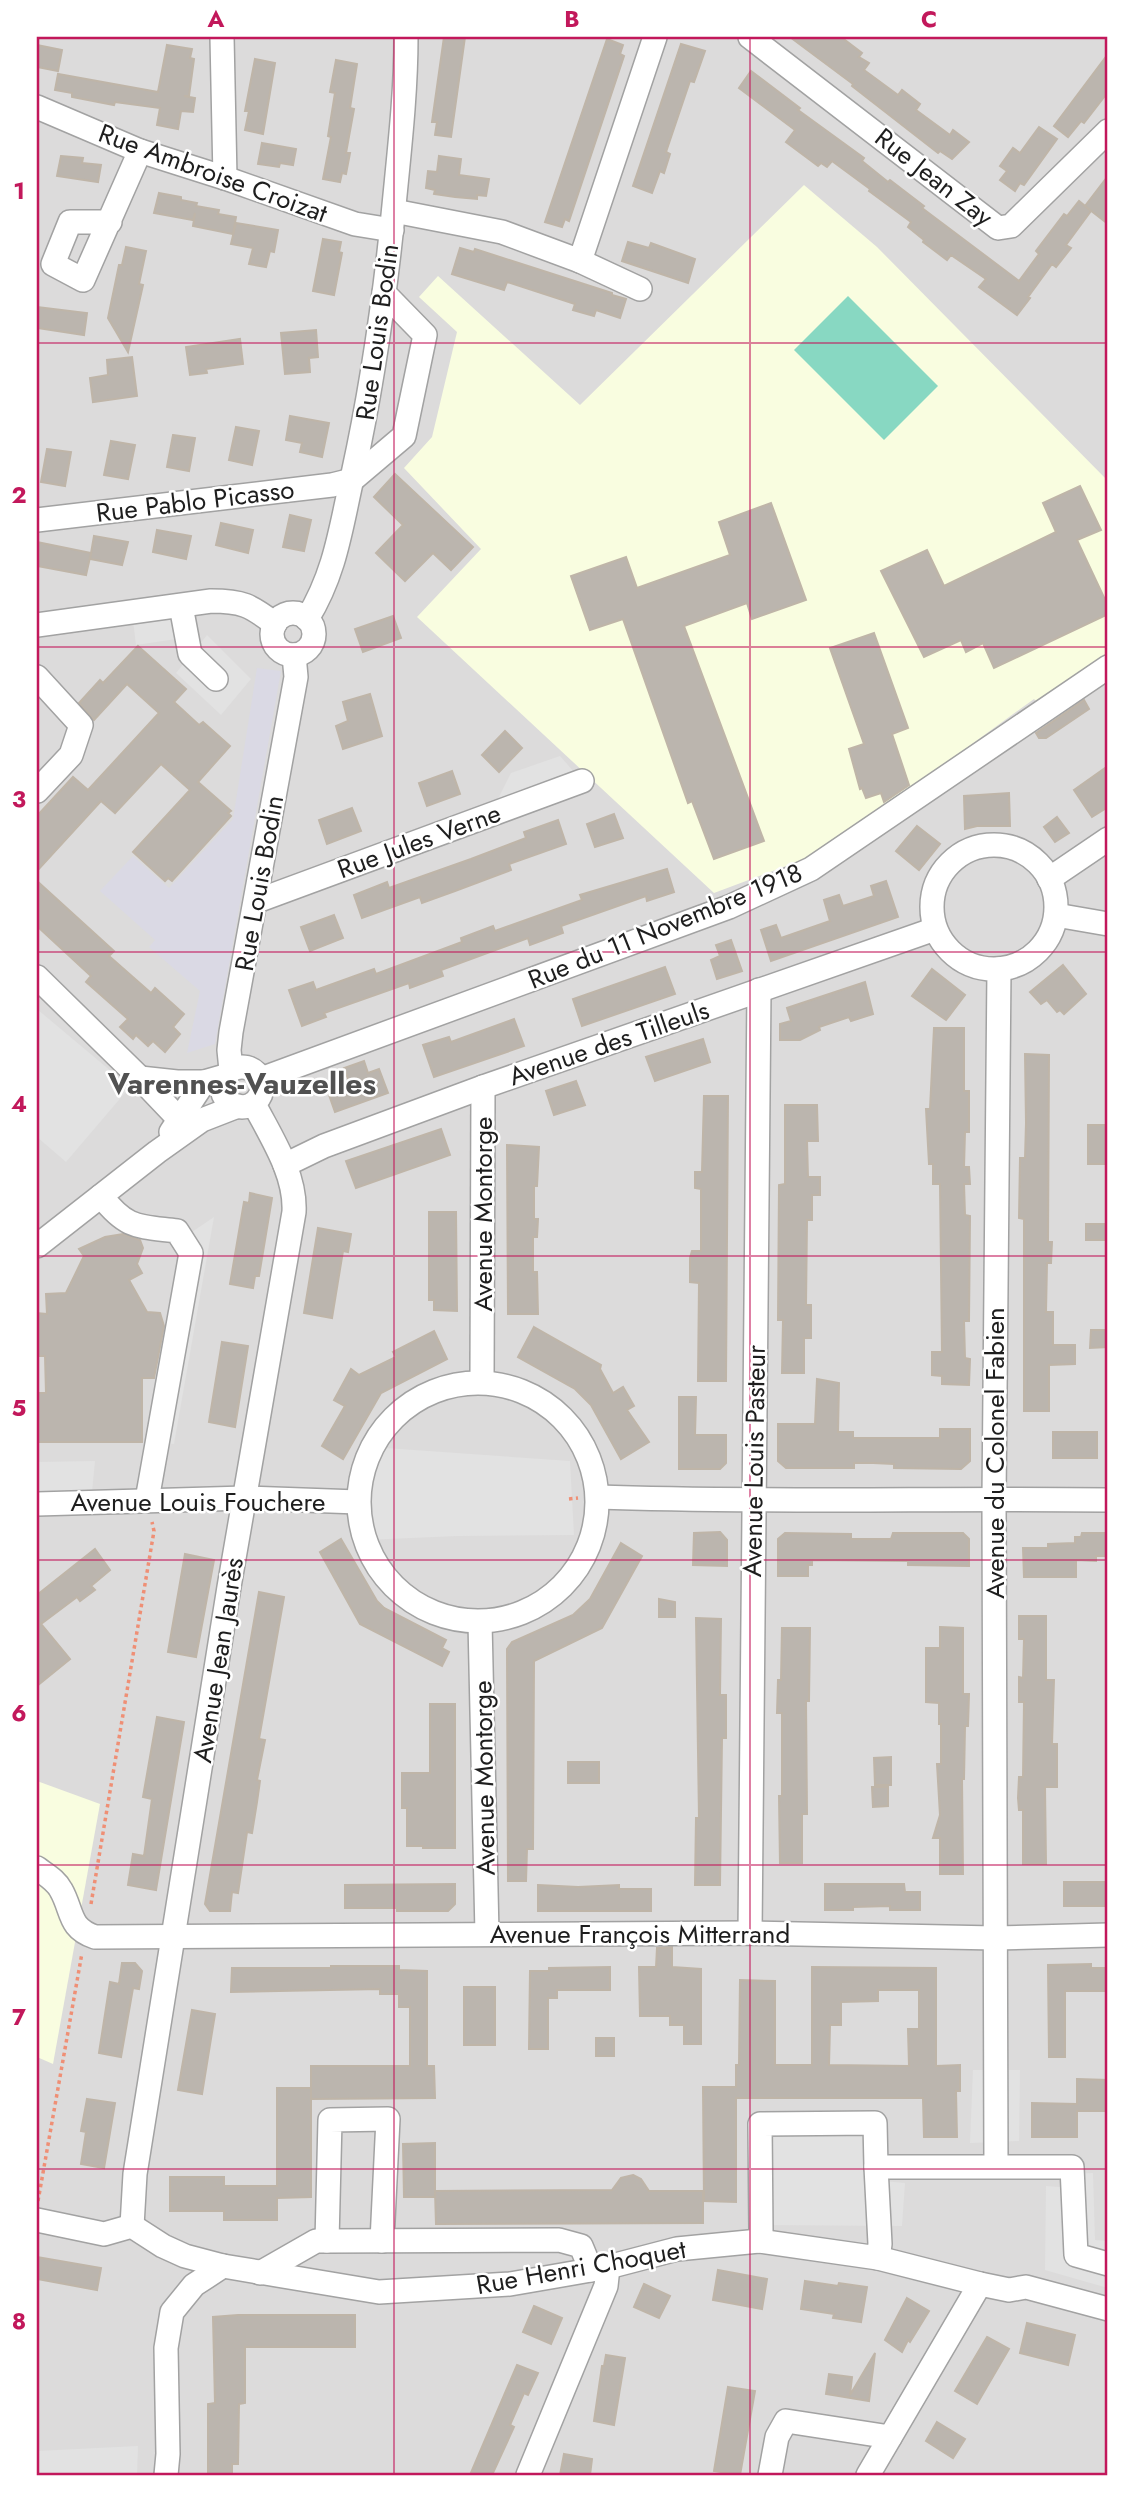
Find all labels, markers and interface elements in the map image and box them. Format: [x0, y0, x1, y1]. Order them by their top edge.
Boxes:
text: A [207, 2, 225, 36]
text: B [564, 2, 580, 36]
text: C [921, 2, 937, 36]
street label: Rue Ambroise Croizat [93, 114, 333, 232]
street label: Rue Jean Zay [867, 119, 1002, 236]
text: 1 [13, 174, 25, 208]
street label: Rue Louis Bodin [346, 241, 408, 423]
street label: Rue Pablo Picasso [94, 470, 296, 532]
text: 2 [11, 478, 27, 512]
text: 3 [12, 782, 26, 816]
street label: Rue Louis Bodin [225, 792, 293, 974]
street label: Rue Jules Verne [332, 794, 506, 888]
street label: Rue du 11 Novembre 1918 [522, 854, 808, 998]
street label: Avenue des Tilleuls [504, 991, 714, 1095]
district label: Varennes-Vauzelles [107, 1062, 376, 1105]
text: 4 [11, 1087, 27, 1121]
street label: Avenue Montorge [464, 1117, 502, 1311]
street label: Avenue du Colonel Fabien [976, 1307, 1014, 1599]
street label: Avenue Louis Pasteur [733, 1345, 775, 1577]
text: 5 [12, 1391, 26, 1425]
street label: Avenue Louis Fouchere [71, 1483, 325, 1521]
street label: Avenue Jean Jaurès [183, 1555, 253, 1765]
street label: Avenue Montorge [463, 1680, 505, 1876]
text: 6 [11, 1696, 27, 1730]
street label: Avenue François Mitterrand [490, 1915, 790, 1953]
text: 7 [12, 2000, 26, 2034]
street label: Rue Henri Choquet [473, 2230, 690, 2304]
text: 8 [12, 2304, 26, 2338]

